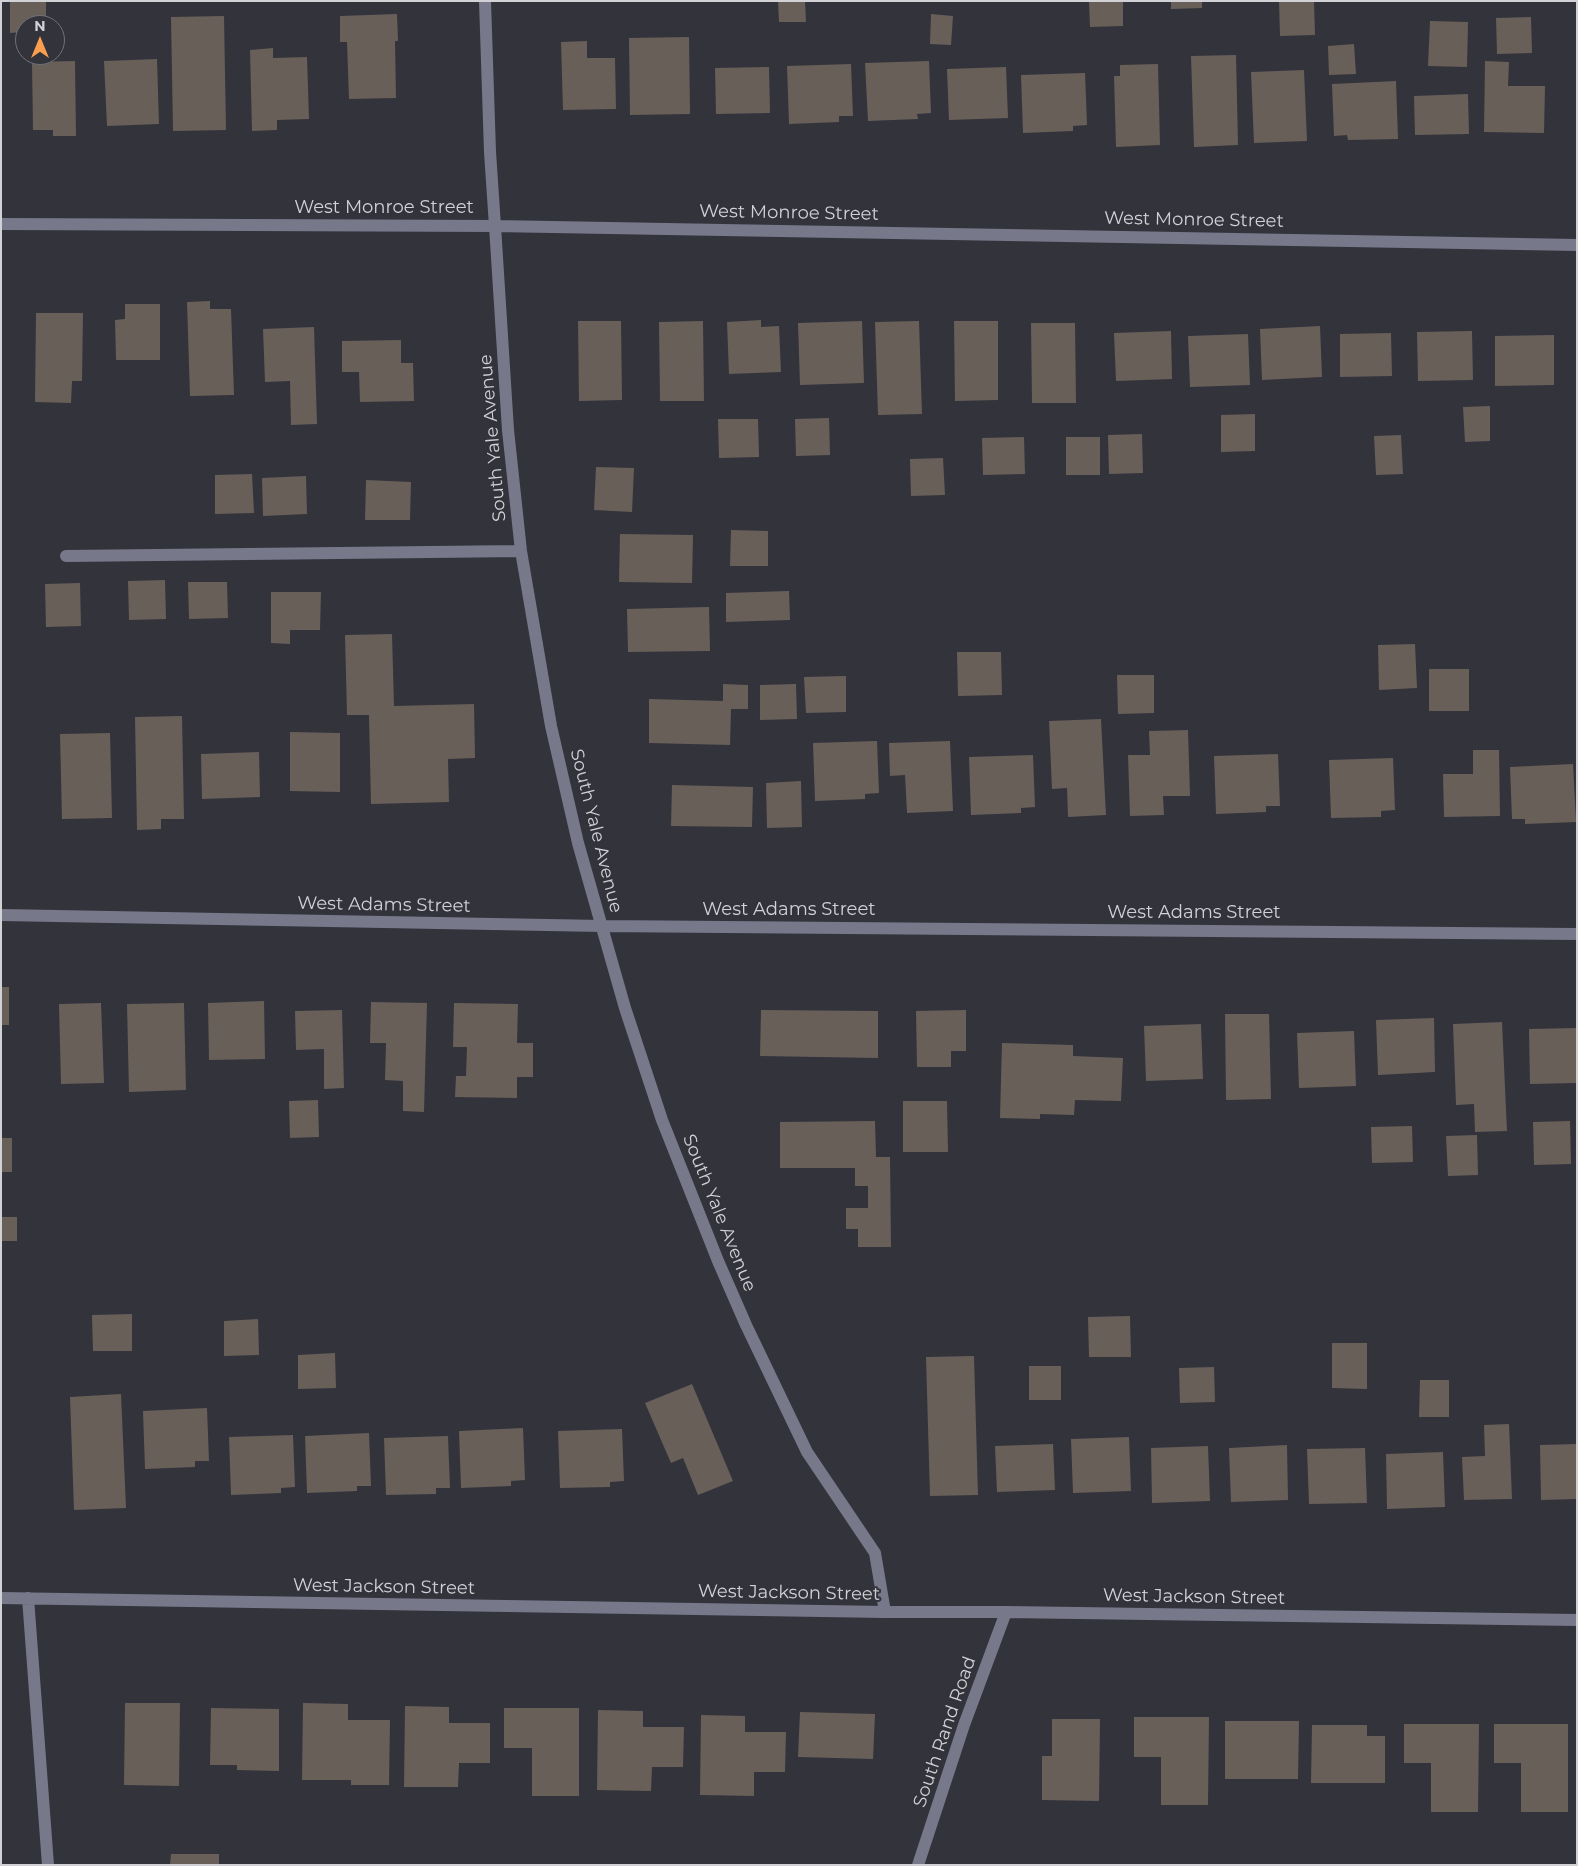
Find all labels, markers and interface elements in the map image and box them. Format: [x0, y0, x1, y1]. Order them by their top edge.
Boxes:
north arrow [15, 15, 65, 65]
text: N [34, 17, 46, 35]
street label: West Monroe Street [294, 197, 474, 219]
street label: West Monroe Street [699, 201, 879, 225]
street label: West Monroe Street [1104, 208, 1284, 232]
street label: South Yale Avenue [475, 353, 511, 523]
street label: South Yale Avenue [565, 747, 627, 915]
street label: West Adams Street [297, 893, 471, 917]
street label: West Adams Street [702, 899, 876, 921]
street label: West Adams Street [1107, 902, 1281, 924]
street label: South Yale Avenue [678, 1131, 760, 1295]
street label: West Jackson Street [293, 1575, 475, 1599]
street label: West Jackson Street [698, 1581, 880, 1605]
street label: West Jackson Street [1103, 1585, 1285, 1609]
street label: South Rand Road [909, 1654, 981, 1810]

